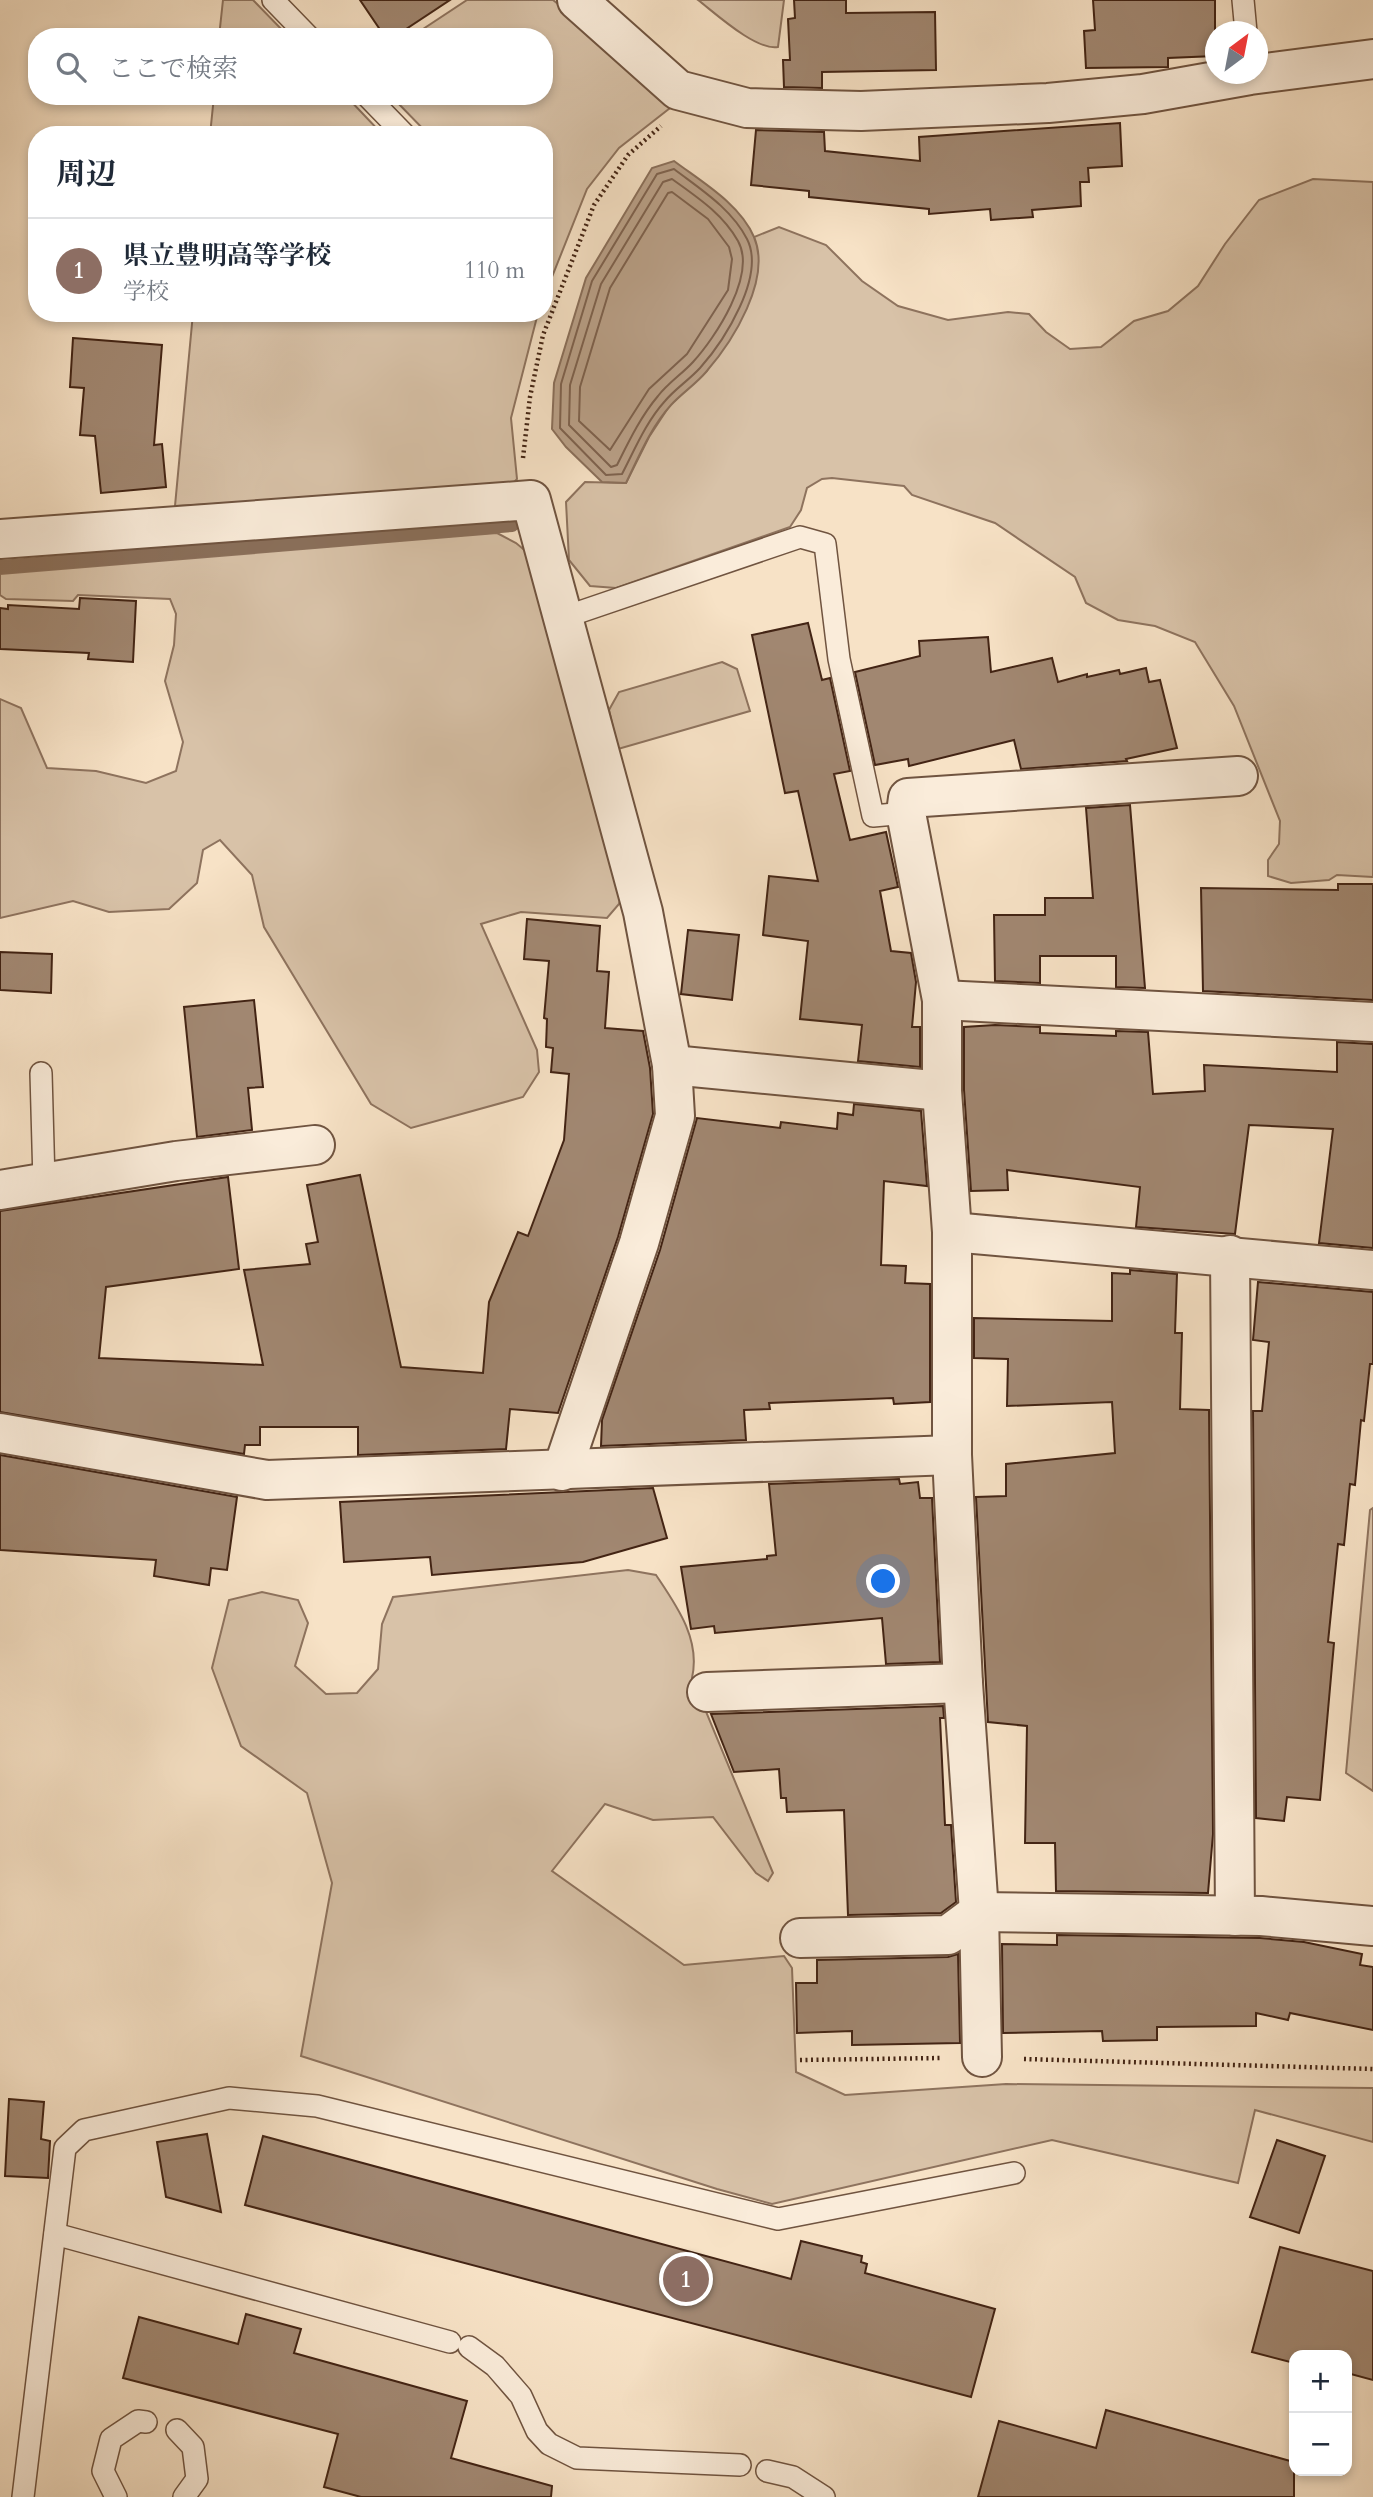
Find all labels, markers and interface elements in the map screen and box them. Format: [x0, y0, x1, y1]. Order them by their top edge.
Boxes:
north arrow [1205, 21, 1268, 84]
search box [28, 28, 553, 105]
icon: search [52, 48, 90, 86]
text: ここで検索 [108, 51, 238, 86]
text: 周辺 [56, 154, 116, 195]
text: 県立豊明高等学校 [123, 238, 331, 273]
text: 1 [73, 255, 85, 286]
text: 110 m [464, 255, 525, 286]
text: 学校 [123, 276, 169, 307]
your location [866, 1564, 900, 1598]
pin: 1 [663, 2253, 709, 2305]
map controls [1289, 2350, 1352, 2476]
button: + [1289, 2350, 1352, 2413]
button: − [1289, 2413, 1352, 2476]

